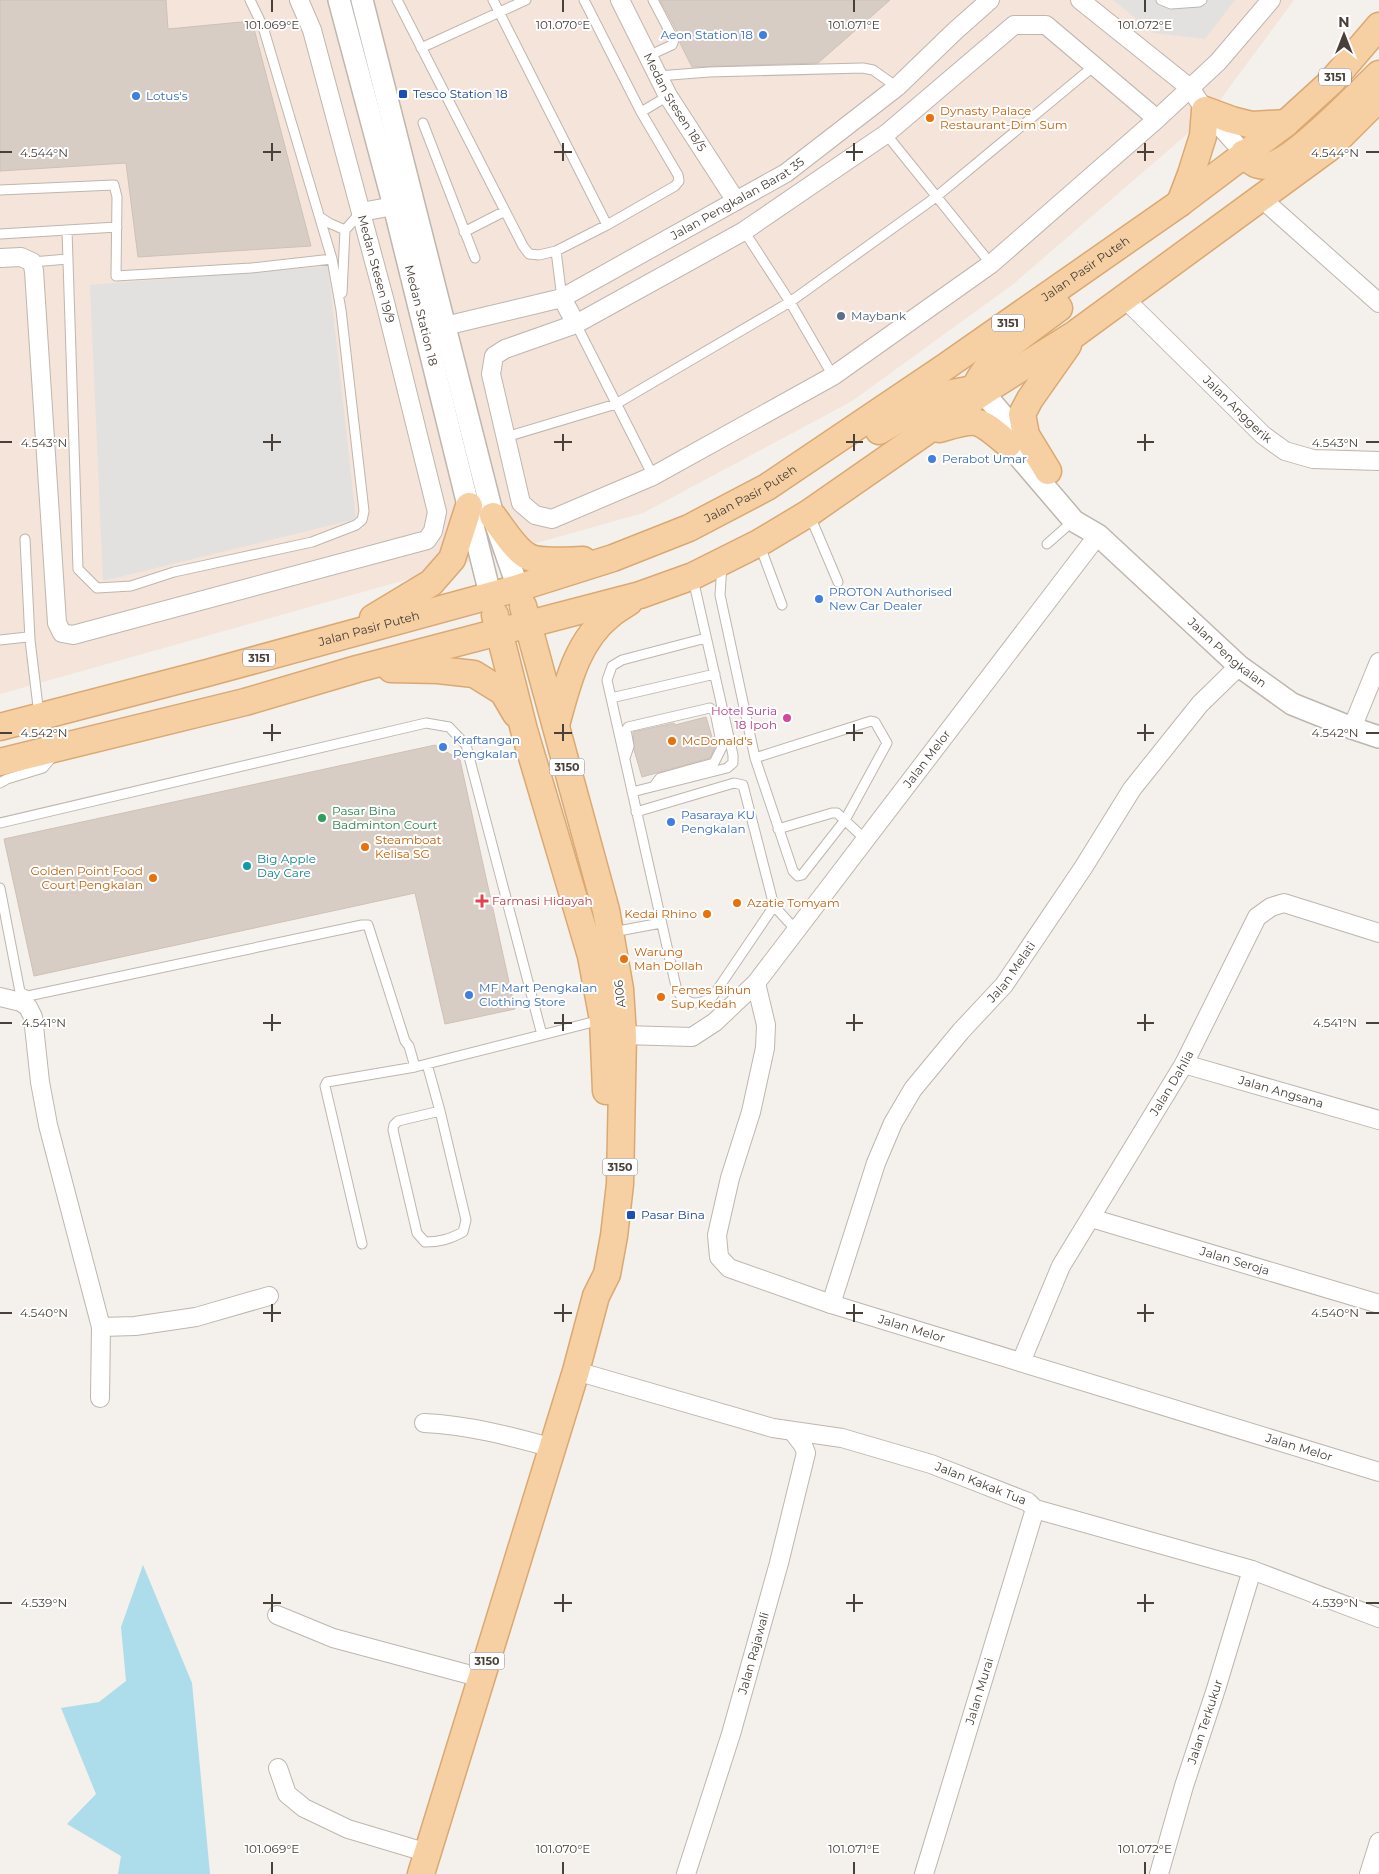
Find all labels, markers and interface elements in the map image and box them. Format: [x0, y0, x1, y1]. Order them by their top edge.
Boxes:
north arrow [1319, 10, 1369, 60]
text: N [1338, 13, 1350, 31]
text: 101.069°E [245, 17, 299, 32]
text: 101.070°E [536, 17, 590, 32]
text: 101.071°E [828, 17, 880, 32]
text: 101.072°E [1118, 17, 1172, 32]
place label: Aeon Station 18 [660, 27, 753, 42]
marker: Aeon Station 18 [757, 29, 769, 41]
street label: Medan Stesen 18/5 [641, 50, 710, 154]
road number: 3151 [1319, 68, 1351, 86]
place label: Tesco Station 18 [413, 86, 508, 101]
place label: Lotus's [146, 88, 188, 103]
marker: Tesco Station 18 [397, 88, 409, 100]
marker: Lotus's [130, 90, 142, 102]
place label: Dynasty Palace Restaurant-Dim Sum [940, 103, 1068, 132]
marker: Dynasty Palace Restaurant-Dim Sum [924, 112, 936, 124]
text: 4.544°N [20, 145, 68, 160]
text: 4.544°N [1311, 145, 1359, 160]
street label: Jalan Pengkalan Barat 35 [667, 154, 807, 243]
street label: Medan Stesen 19/9 [355, 213, 398, 325]
street label: Jalan Pasir Puteh [1038, 232, 1132, 305]
street label: Medan Station 18 [402, 263, 441, 368]
place label: Maybank [851, 308, 907, 323]
marker: Maybank [835, 310, 847, 322]
road number: 3151 [992, 314, 1024, 332]
street label: Jalan Anggerik [1199, 372, 1276, 446]
text: 4.543°N [21, 435, 67, 450]
text: 4.543°N [1312, 435, 1358, 450]
place label: Perabot Umar [942, 451, 1027, 466]
marker: Perabot Umar [926, 453, 938, 465]
street label: Jalan Pasir Puteh [701, 461, 799, 526]
place label: PROTON Authorised New Car Dealer [829, 584, 952, 613]
marker: PROTON Authorised New Car Dealer [813, 593, 825, 605]
street label: Jalan Pasir Puteh [316, 607, 421, 649]
street label: Jalan Pengkalan [1184, 614, 1270, 690]
road number: 3151 [243, 650, 275, 666]
place label: Hotel Suria 18 Ipoh [711, 703, 777, 732]
marker: Hotel Suria 18 Ipoh [781, 712, 793, 724]
text: 4.542°N [20, 725, 68, 740]
text: 4.542°N [1311, 725, 1359, 740]
street label: Jalan Melor [899, 726, 954, 791]
place label: Kraftangan Pengkalan [453, 732, 520, 761]
place label: McDonald's [682, 733, 753, 748]
marker: McDonald's [666, 735, 678, 747]
marker: Kraftangan Pengkalan [437, 741, 449, 753]
road number: 3150 [550, 759, 584, 776]
place label: Pasar Bina Badminton Court [332, 803, 438, 832]
place label: Pasaraya KU Pengkalan [681, 807, 755, 836]
marker: Pasar Bina Badminton Court [316, 812, 328, 824]
marker: Pasaraya KU Pengkalan [665, 816, 677, 828]
place label: Steamboat Kelisa SG [375, 832, 442, 861]
marker: Steamboat Kelisa SG [359, 841, 371, 853]
place label: Big Apple Day Care [257, 851, 316, 880]
marker: Big Apple Day Care [241, 860, 253, 872]
place label: Golden Point Food Court Pengkalan [30, 863, 143, 892]
marker: Golden Point Food Court Pengkalan [147, 872, 159, 884]
place label: Farmasi Hidayah [492, 893, 593, 908]
marker: Farmasi Hidayah [476, 895, 488, 907]
place label: Azatie Tomyam [747, 895, 840, 910]
marker: Azatie Tomyam [731, 897, 743, 909]
place label: Kedai Rhino [624, 906, 697, 921]
marker: Kedai Rhino [701, 908, 713, 920]
street label: Jalan Melati [983, 938, 1038, 1006]
place label: Warung Mah Dollah [634, 944, 703, 973]
marker: Warung Mah Dollah [618, 953, 630, 965]
street label: A106 [611, 979, 628, 1009]
place label: MF Mart Pengkalan Clothing Store [479, 980, 597, 1009]
place label: Femes Bihun Sup Kedah [671, 982, 751, 1011]
marker: MF Mart Pengkalan Clothing Store [463, 989, 475, 1001]
marker: Femes Bihun Sup Kedah [655, 991, 667, 1003]
text: 4.541°N [22, 1015, 66, 1030]
text: 4.541°N [1313, 1015, 1357, 1030]
street label: Jalan Dahlia [1146, 1048, 1197, 1119]
street label: Jalan Angsana [1236, 1072, 1326, 1111]
road number: 3150 [602, 1158, 638, 1176]
place label: Pasar Bina [641, 1207, 705, 1222]
marker: Pasar Bina [625, 1209, 637, 1221]
street label: Jalan Seroja [1197, 1243, 1271, 1278]
text: 4.540°N [20, 1305, 68, 1320]
text: 4.540°N [1311, 1305, 1359, 1320]
street label: Jalan Melor [876, 1311, 947, 1346]
street label: Jalan Melor [1263, 1429, 1334, 1464]
street label: Jalan Kakak Tua [932, 1458, 1029, 1508]
text: 4.539°N [21, 1595, 67, 1610]
text: 4.539°N [1312, 1595, 1358, 1610]
street label: Jalan Rajawali [734, 1610, 772, 1697]
road number: 3150 [470, 1652, 504, 1670]
street label: Jalan Murai [962, 1656, 996, 1727]
street label: Jalan Terkukur [1183, 1678, 1225, 1767]
text: 101.069°E [245, 1841, 299, 1856]
text: 101.070°E [536, 1841, 590, 1856]
text: 101.071°E [828, 1841, 880, 1856]
text: 101.072°E [1118, 1841, 1172, 1856]

